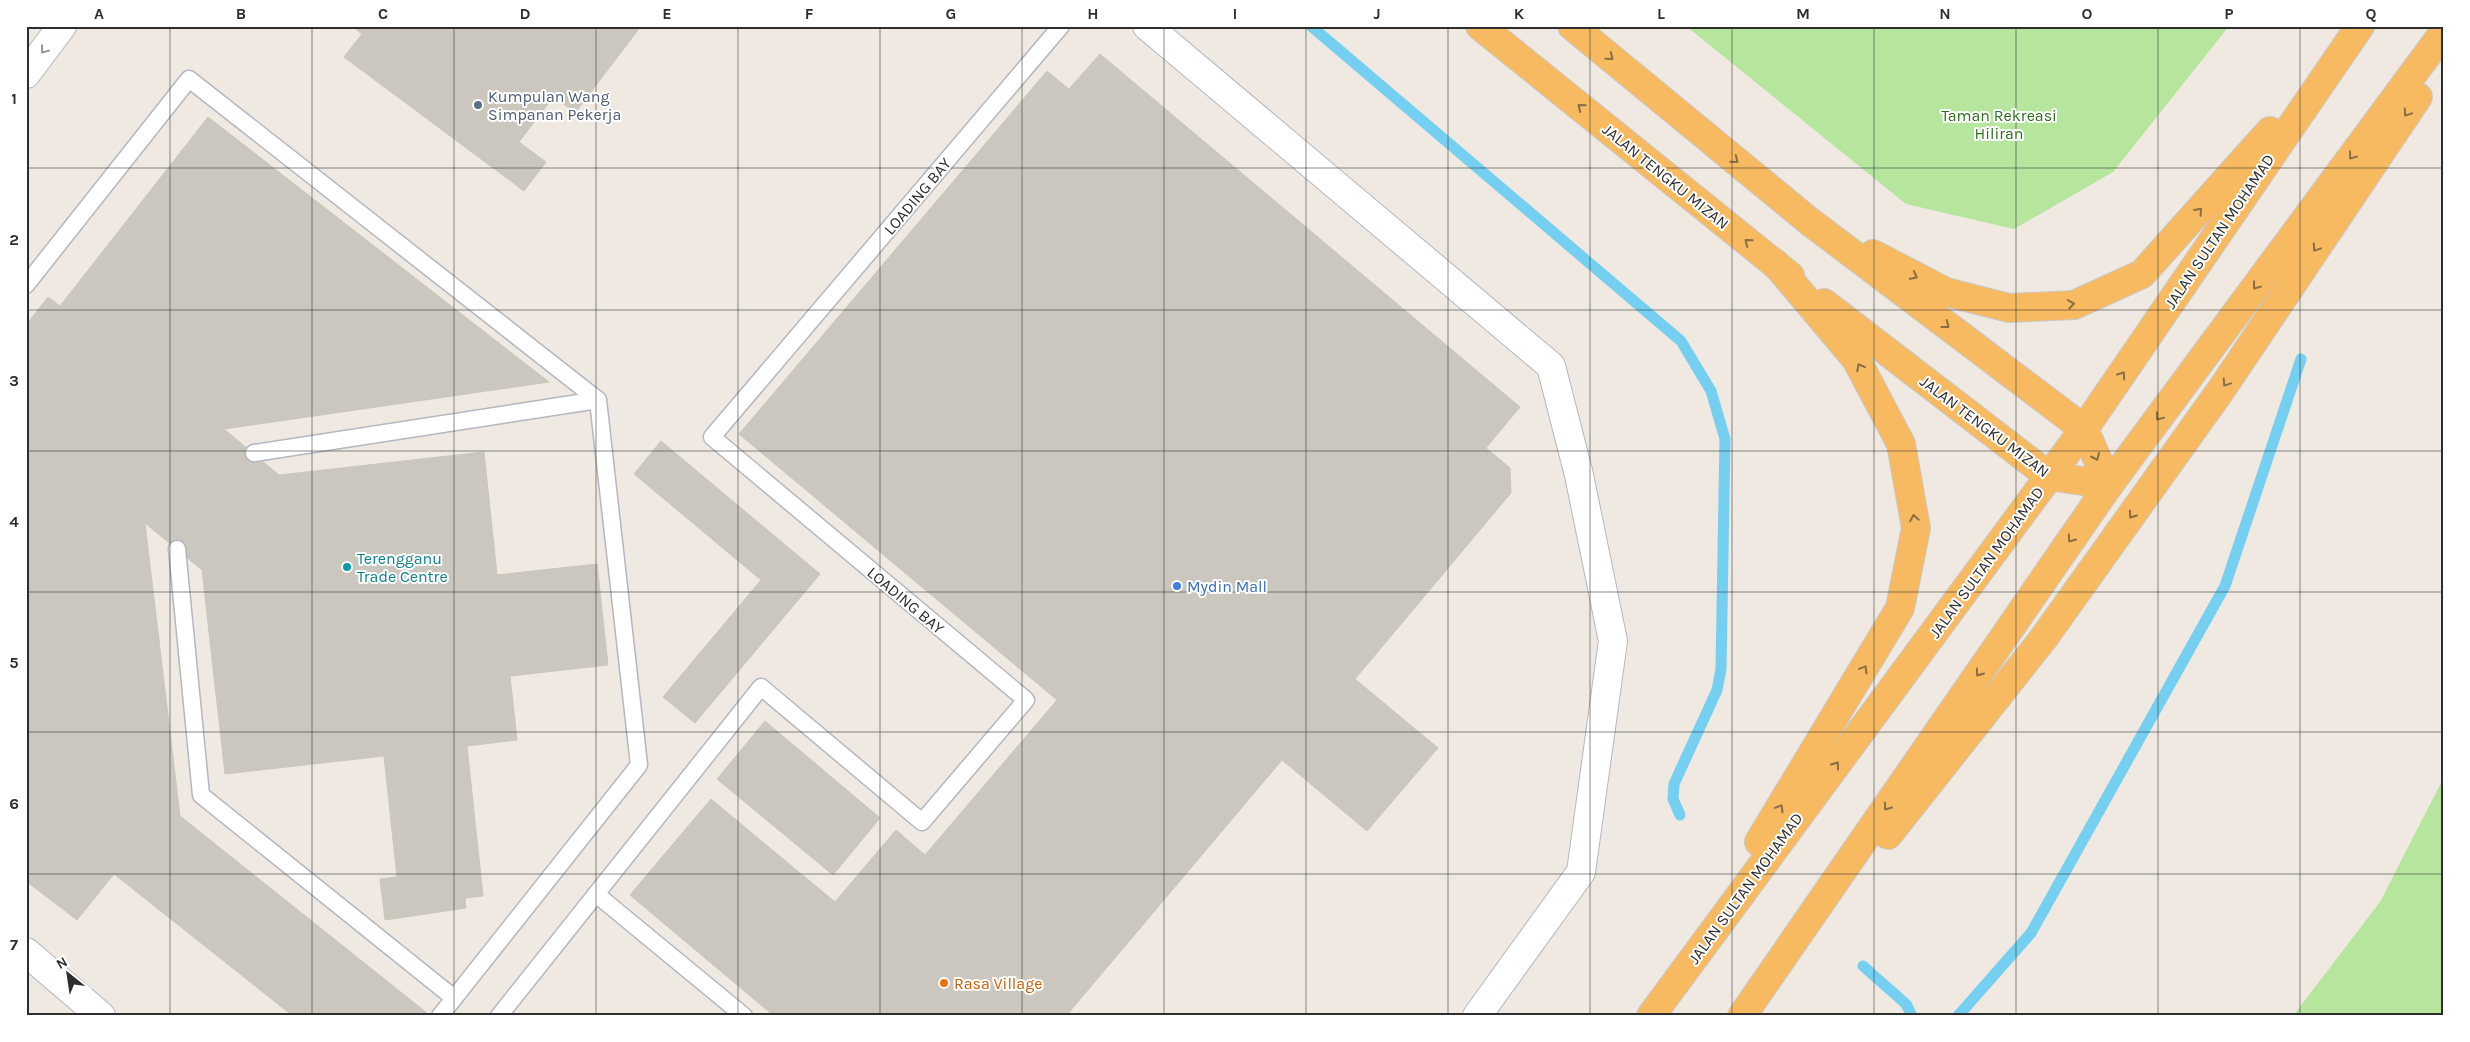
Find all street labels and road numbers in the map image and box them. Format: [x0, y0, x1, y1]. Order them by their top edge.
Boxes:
street label: JALAN TENGKU MIZAN [1599, 120, 1733, 233]
street label: JALAN SULTAN MOHAMAD [2161, 150, 2278, 312]
street label: LOADING BAY [880, 154, 955, 239]
street label: JALAN TENGKU MIZAN [1916, 372, 2053, 481]
street label: JALAN SULTAN MOHAMAD [1925, 483, 2048, 642]
street label: LOADING BAY [863, 563, 948, 638]
street label: JALAN SULTAN MOHAMAD [1684, 809, 1807, 968]

